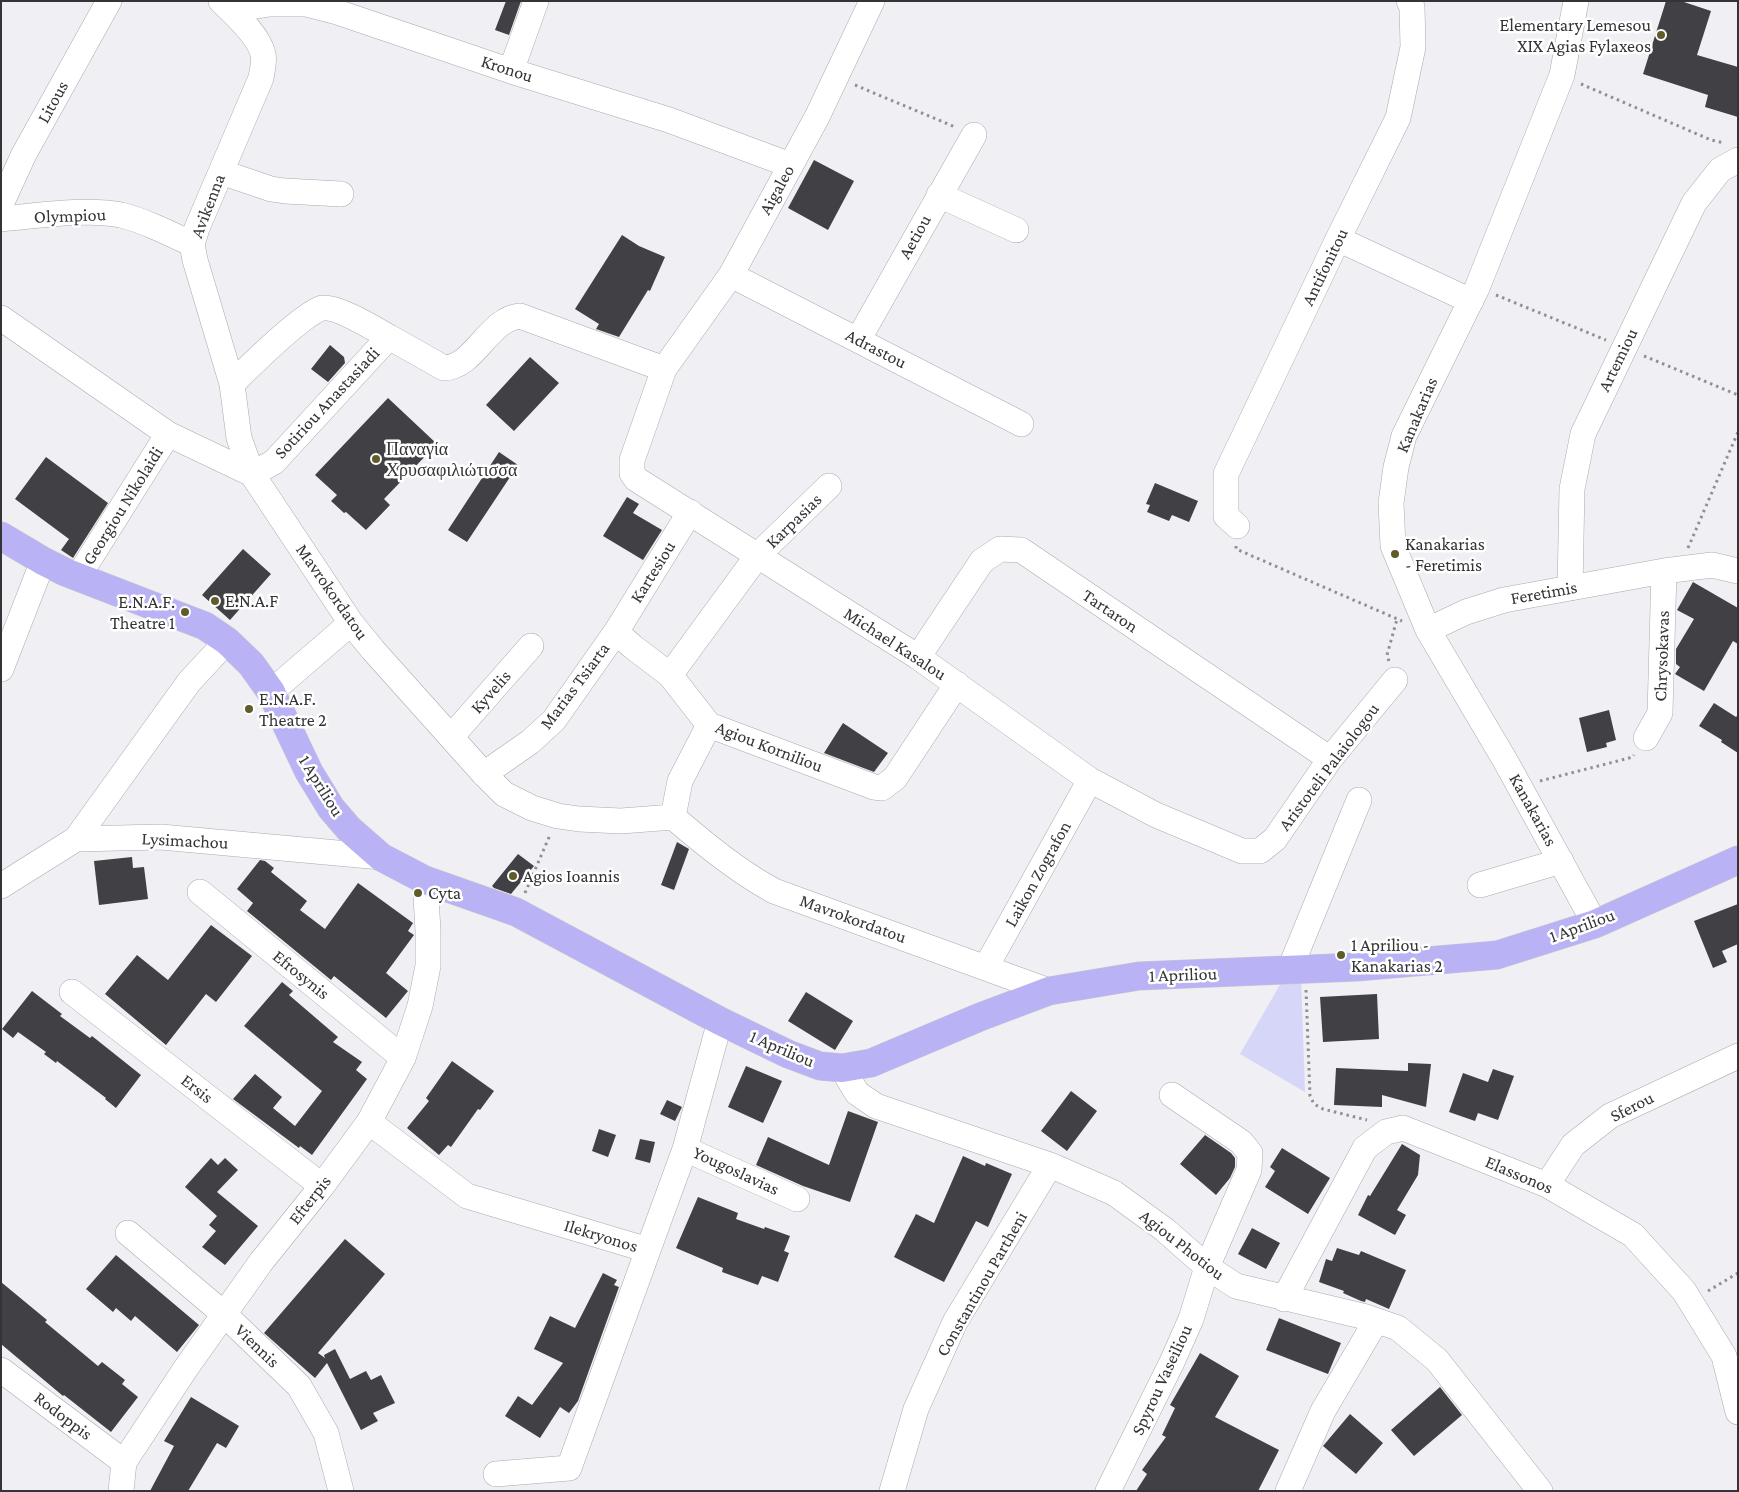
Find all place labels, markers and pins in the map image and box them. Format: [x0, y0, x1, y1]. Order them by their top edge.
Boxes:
place label: Elementary Lemesou XIX Agias Fylaxeos [1499, 14, 1651, 56]
marker: Elementary Lemesou XIX Agias Fylaxeos [1655, 29, 1667, 41]
place label: Παναγία Χρυσαφιλιώτισσα [386, 438, 517, 480]
marker: Παναγία Χρυσαφιλιώτισσα [370, 453, 382, 465]
place label: Kanakarias - Feretimis [1405, 533, 1485, 576]
marker: Kanakarias - Feretimis [1389, 548, 1401, 560]
place label: E.N.A.F [225, 590, 278, 612]
place label: E.N.A.F. Theatre 1 [110, 591, 175, 634]
marker: E.N.A.F [209, 595, 221, 607]
marker: E.N.A.F. Theatre 1 [179, 606, 191, 618]
place label: E.N.A.F. Theatre 2 [259, 688, 327, 731]
marker: E.N.A.F. Theatre 2 [243, 703, 255, 715]
place label: Agios Ioannis [523, 865, 620, 887]
marker: Agios Ioannis [507, 870, 519, 882]
place label: Cyta [428, 882, 461, 904]
marker: Cyta [412, 887, 424, 899]
place label: 1 Apriliou - Kanakarias 2 [1351, 934, 1443, 976]
marker: 1 Apriliou - Kanakarias 2 [1335, 949, 1347, 961]

